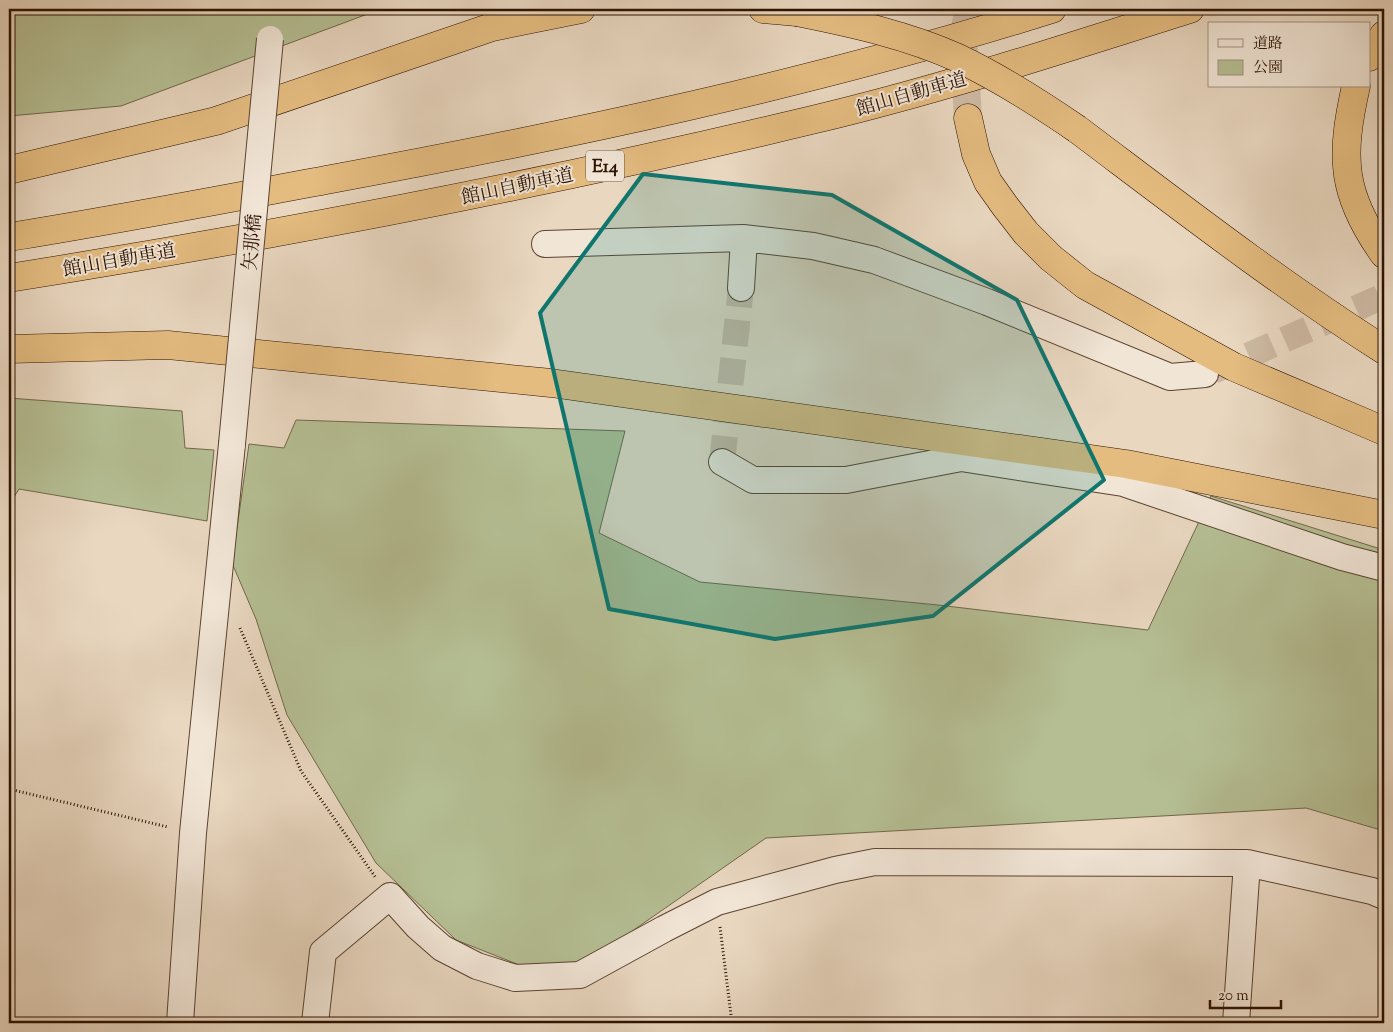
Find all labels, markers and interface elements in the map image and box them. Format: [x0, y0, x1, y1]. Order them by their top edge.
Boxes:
legend [1208, 22, 1370, 88]
text: 道路 [1253, 34, 1283, 55]
text: 公園 [1253, 58, 1283, 79]
street label: 館山自動車道 [853, 67, 970, 124]
road number: E14 [586, 150, 624, 182]
street label: 館山自動車道 [459, 162, 576, 213]
street label: 矢那橋 [238, 213, 269, 272]
street label: 館山自動車道 [61, 238, 178, 285]
scale bar [1210, 977, 1282, 1009]
text: 20 m [1218, 986, 1249, 1007]

